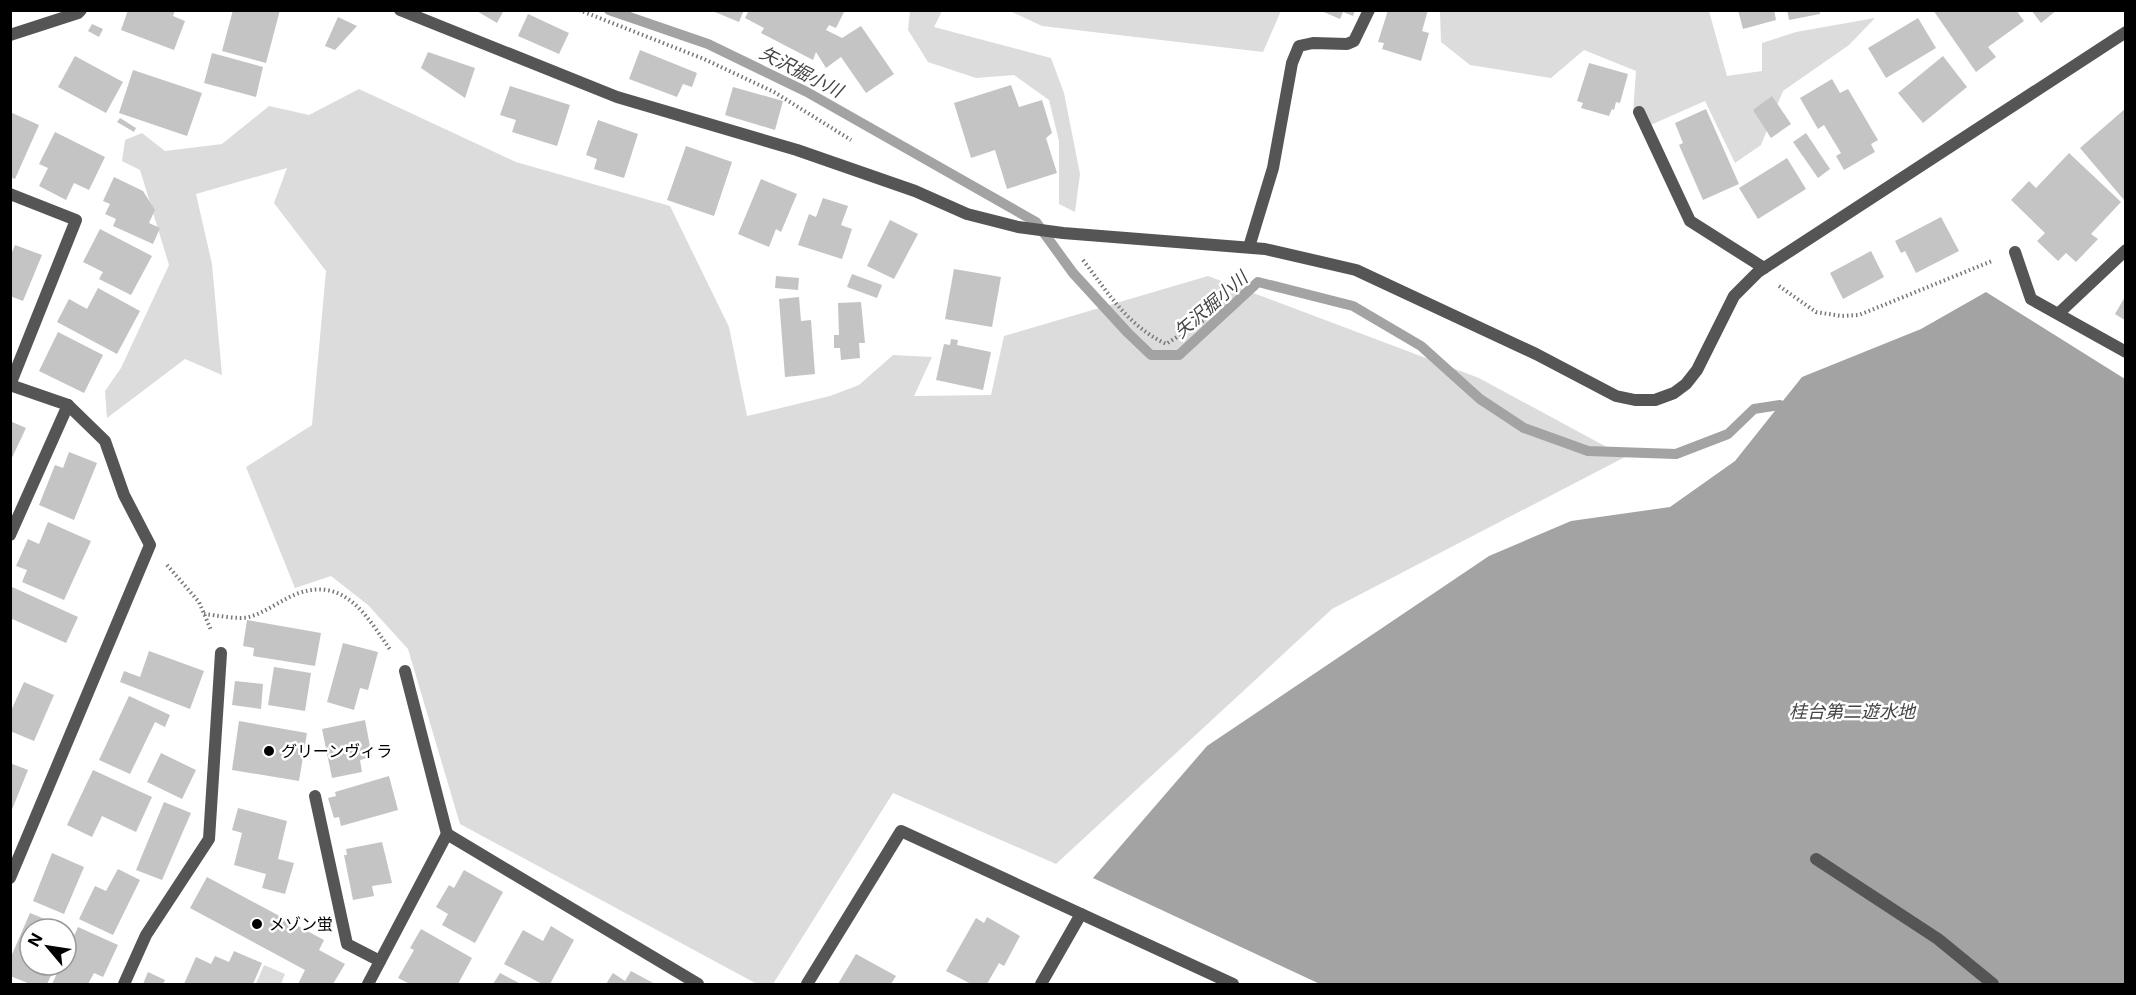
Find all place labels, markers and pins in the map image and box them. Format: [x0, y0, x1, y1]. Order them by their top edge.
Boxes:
place label: グリーンヴィラ [281, 741, 392, 761]
marker: グリーンヴィラ [262, 744, 276, 758]
place label: メゾン蛍 [269, 914, 333, 934]
marker: メゾン蛍 [250, 917, 264, 931]

